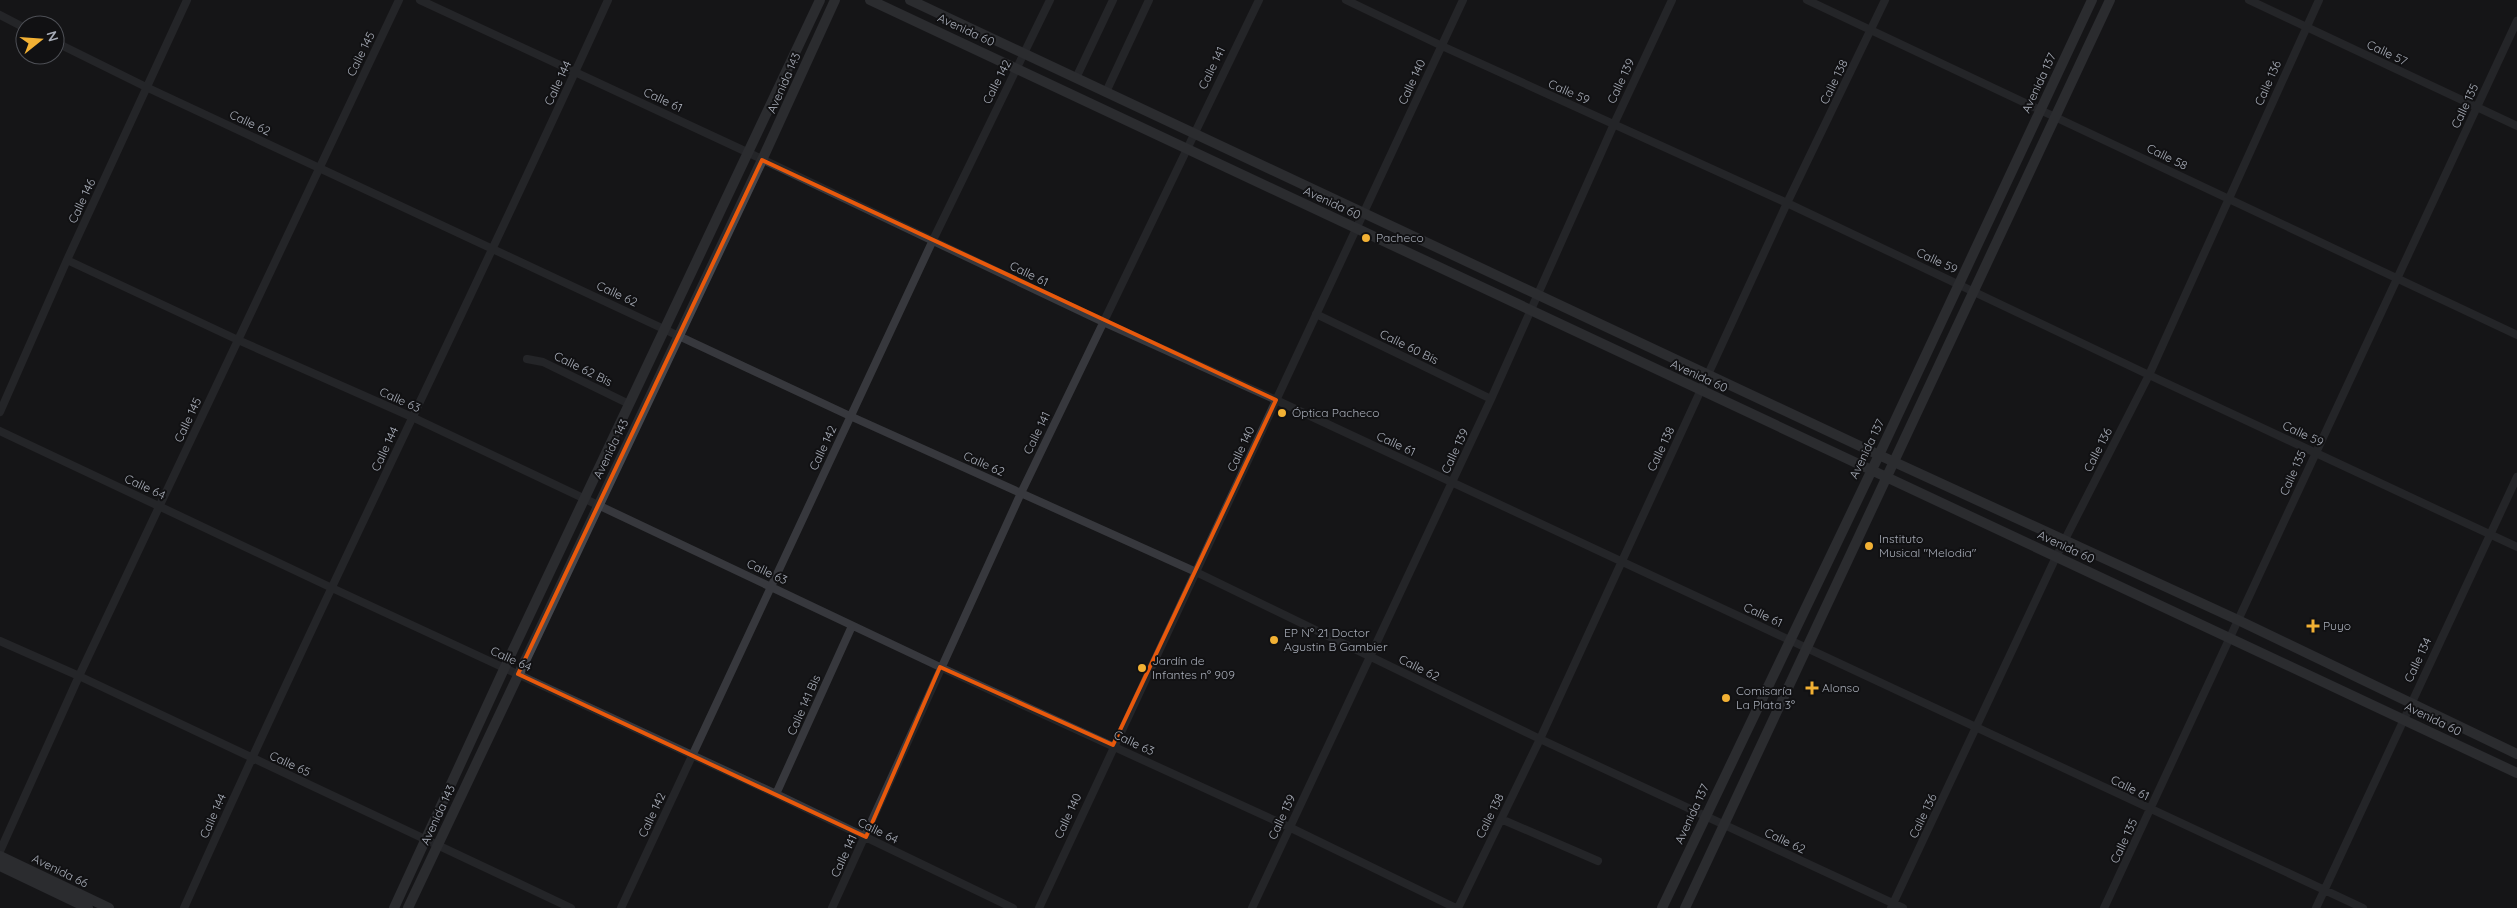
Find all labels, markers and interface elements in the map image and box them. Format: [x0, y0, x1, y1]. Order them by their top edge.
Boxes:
street label: Avenida 60 [935, 10, 997, 49]
north arrow [15, 15, 65, 65]
text: N [42, 29, 63, 44]
street label: Calle 145 [343, 29, 378, 79]
street label: Calle 57 [2364, 37, 2410, 68]
street label: Calle 141 [1195, 44, 1228, 92]
street label: Avenida 143 [764, 50, 804, 115]
street label: Avenida 137 [2018, 50, 2059, 115]
street label: Calle 139 [1604, 56, 1638, 106]
street label: Calle 142 [979, 57, 1014, 106]
street label: Calle 140 [1395, 57, 1429, 107]
street label: Calle 138 [1816, 57, 1851, 107]
street label: Calle 136 [2251, 57, 2284, 108]
street label: Calle 144 [541, 58, 574, 107]
street label: Calle 59 [1546, 76, 1593, 107]
street label: Calle 135 [2448, 81, 2481, 131]
street label: Calle 61 [641, 84, 685, 115]
street label: Calle 62 [227, 107, 273, 139]
street label: Calle 58 [2144, 140, 2190, 173]
street label: Calle 146 [65, 176, 99, 226]
street label: Avenida 60 [1301, 183, 1363, 222]
place label: Pacheco [1376, 230, 1424, 245]
marker: Pacheco [1360, 232, 1372, 244]
street label: Calle 59 [1914, 244, 1960, 277]
street label: Calle 61 [1007, 258, 1051, 289]
street label: Calle 62 [594, 278, 640, 310]
street label: Calle 60 Bis [1377, 326, 1441, 367]
street label: Calle 62 Bis [552, 348, 615, 389]
street label: Avenida 60 [1668, 356, 1730, 395]
street label: Calle 63 [377, 384, 423, 415]
street label: Calle 145 [171, 395, 204, 445]
place label: Óptica Pacheco [1292, 405, 1380, 420]
marker: Óptica Pacheco [1276, 407, 1288, 419]
street label: Calle 141 [1020, 409, 1053, 457]
street label: Avenida 143 [590, 416, 631, 481]
street label: Avenida 137 [1846, 416, 1887, 481]
street label: Calle 59 [2280, 417, 2326, 450]
street label: Calle 142 [806, 423, 840, 473]
street label: Calle 144 [368, 424, 401, 473]
street label: Calle 140 [1224, 424, 1258, 474]
street label: Calle 138 [1644, 424, 1677, 474]
street label: Calle 136 [2080, 425, 2115, 474]
street label: Calle 139 [1438, 426, 1472, 476]
street label: Calle 61 [1374, 428, 1418, 459]
street label: Calle 62 [961, 448, 1008, 479]
street label: Calle 135 [2276, 448, 2309, 498]
street label: Calle 64 [122, 471, 168, 503]
street label: Avenida 60 [2035, 527, 2097, 566]
place label: Instituto Musical "Melodia" [1879, 531, 1977, 560]
marker: Instituto Musical "Melodia" [1863, 540, 1875, 552]
street label: Calle 63 [744, 556, 790, 587]
street label: Calle 61 [1741, 599, 1785, 630]
place label: Puyo [2323, 618, 2351, 633]
marker: Puyo [2307, 620, 2319, 632]
place label: EP N° 21 Doctor Agustin B Gambier [1284, 625, 1388, 654]
marker: EP N° 21 Doctor Agustin B Gambier [1268, 634, 1280, 646]
street label: Calle 134 [2401, 635, 2434, 685]
street label: Calle 64 [488, 643, 534, 674]
street label: Calle 62 [1396, 651, 1442, 684]
place label: Jardín de Infantes n° 909 [1152, 653, 1235, 682]
marker: Jardín de Infantes n° 909 [1136, 662, 1148, 674]
street label: Calle 141 Bis [784, 672, 824, 737]
place label: Alonso [1822, 680, 1859, 695]
marker: Alonso [1806, 682, 1818, 694]
place label: Comisaría La Plata 3° [1736, 683, 1795, 712]
marker: Comisaría La Plata 3° [1720, 692, 1732, 704]
street label: Avenida 60 [2402, 698, 2464, 739]
street label: Calle 63 [1111, 727, 1157, 758]
street label: Calle 65 [267, 748, 313, 780]
street label: Calle 61 [2108, 772, 2152, 803]
street label: Avenida 137 [1671, 781, 1712, 846]
street label: Avenida 143 [417, 782, 458, 847]
street label: Calle 142 [635, 790, 669, 840]
street label: Calle 144 [196, 791, 229, 841]
street label: Calle 140 [1051, 791, 1085, 841]
street label: Calle 138 [1472, 791, 1507, 841]
street label: Calle 136 [1905, 791, 1940, 841]
street label: Calle 139 [1265, 792, 1299, 842]
street label: Calle 64 [855, 814, 901, 847]
street label: Calle 135 [2107, 816, 2140, 866]
street label: Calle 62 [1762, 825, 1808, 857]
street label: Calle 141 [827, 832, 860, 880]
street label: Avenida 66 [30, 850, 91, 891]

